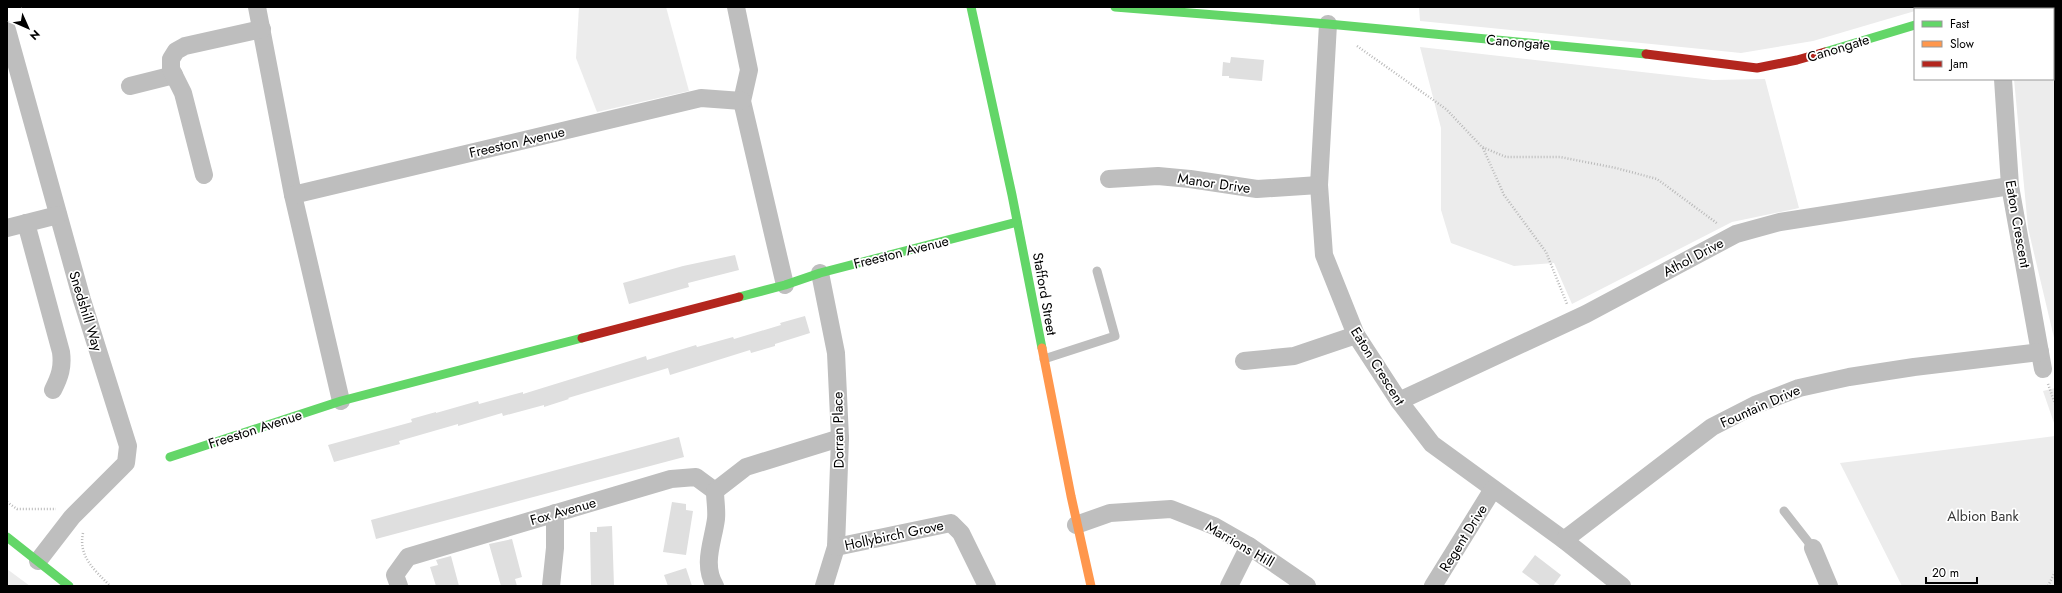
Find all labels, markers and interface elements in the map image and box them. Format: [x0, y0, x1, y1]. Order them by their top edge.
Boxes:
north arrow [8, 8, 48, 48]
legend [1914, 8, 2054, 80]
text: Fast [1950, 15, 1969, 33]
text: N [26, 26, 44, 44]
street label: Canongate [1485, 29, 1551, 55]
street label: Canongate [1804, 29, 1872, 67]
text: Slow [1950, 35, 1975, 53]
text: Jam [1948, 55, 1968, 73]
street label: Freeston Avenue [467, 121, 567, 163]
street label: Manor Drive [1176, 168, 1252, 198]
street label: Eaton Crescent [2000, 179, 2036, 270]
street label: Freeston Avenue [851, 230, 951, 274]
street label: Athol Drive [1659, 233, 1727, 281]
street label: Stafford Street [1028, 251, 1062, 338]
street label: Snedshill Way [64, 268, 108, 354]
street label: Eaton Crescent [1346, 323, 1410, 409]
street label: Fountain Drive [1717, 380, 1803, 432]
street label: Dorran Place [827, 392, 849, 468]
street label: Freeston Avenue [206, 404, 304, 454]
street label: Fox Avenue [528, 492, 598, 530]
street label: Regent Drive [1434, 500, 1492, 576]
park label: Albion Bank [1947, 506, 2019, 526]
street label: Hollybirch Grove [843, 515, 945, 555]
street label: Marrions Hill [1202, 516, 1278, 572]
scale bar [1926, 559, 1977, 585]
text: 20 m [1932, 564, 1959, 582]

